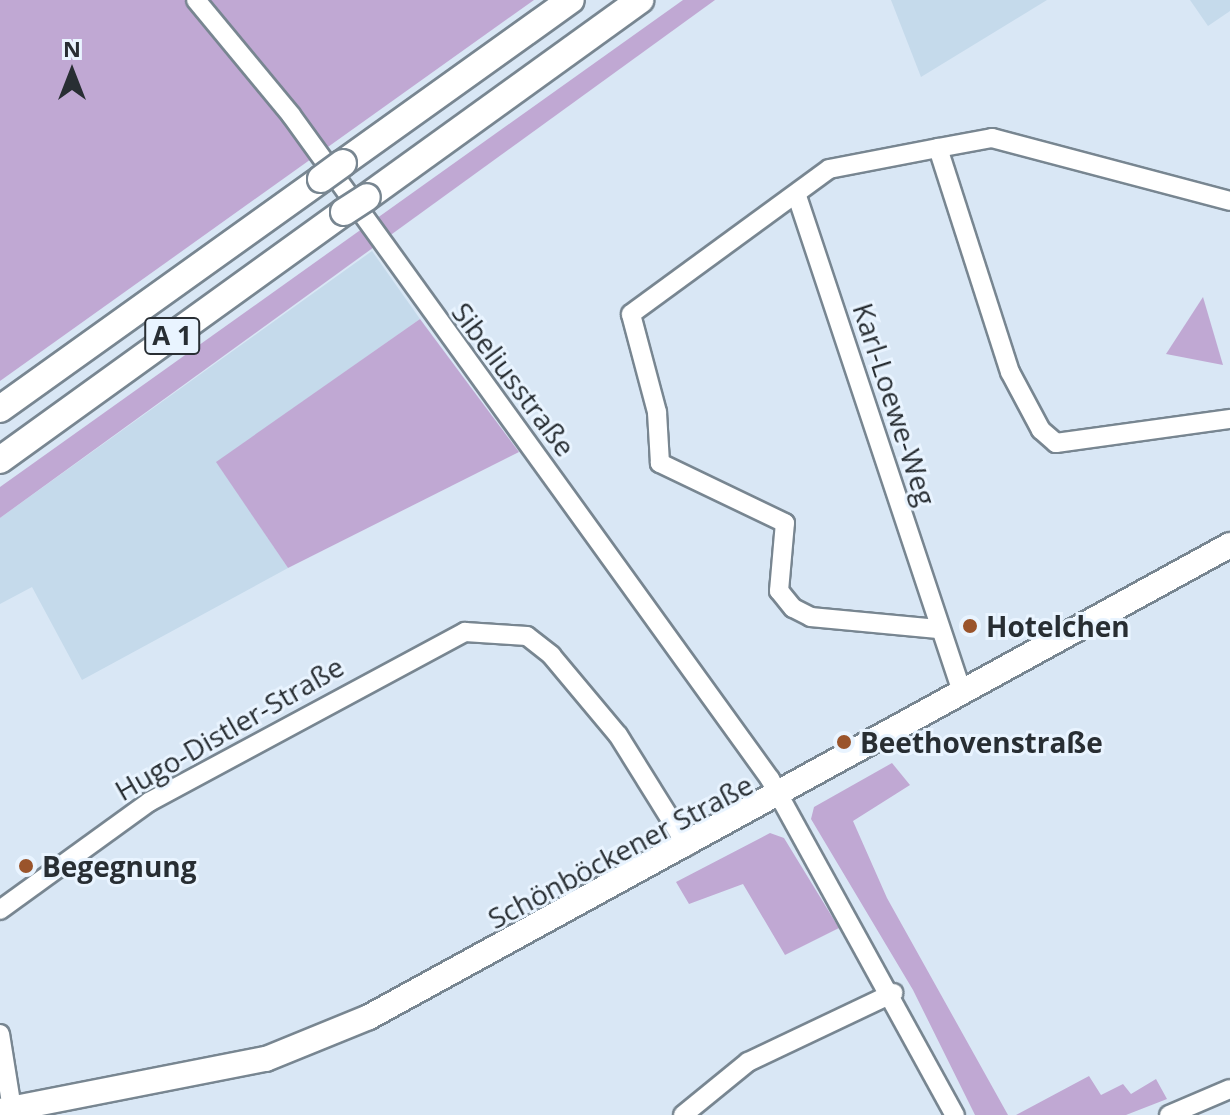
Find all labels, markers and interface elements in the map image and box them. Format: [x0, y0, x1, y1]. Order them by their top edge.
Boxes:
north arrow [32, 32, 112, 112]
text: N [63, 33, 81, 63]
street label: Sibeliusstraße [445, 296, 583, 462]
street label: Karl-Loewe-Weg [846, 299, 944, 509]
road number: A 1 [144, 314, 200, 358]
place label: Hotelchen [986, 609, 1130, 643]
marker: Hotelchen [961, 617, 979, 635]
street label: Hugo-Distler-Straße [109, 649, 349, 807]
place label: Beethovenstraße [860, 725, 1103, 759]
marker: Beethovenstraße [835, 733, 853, 751]
street label: Schönböckener Straße [482, 767, 758, 935]
place label: Begegnung [42, 849, 197, 883]
marker: Begegnung [17, 857, 35, 875]

